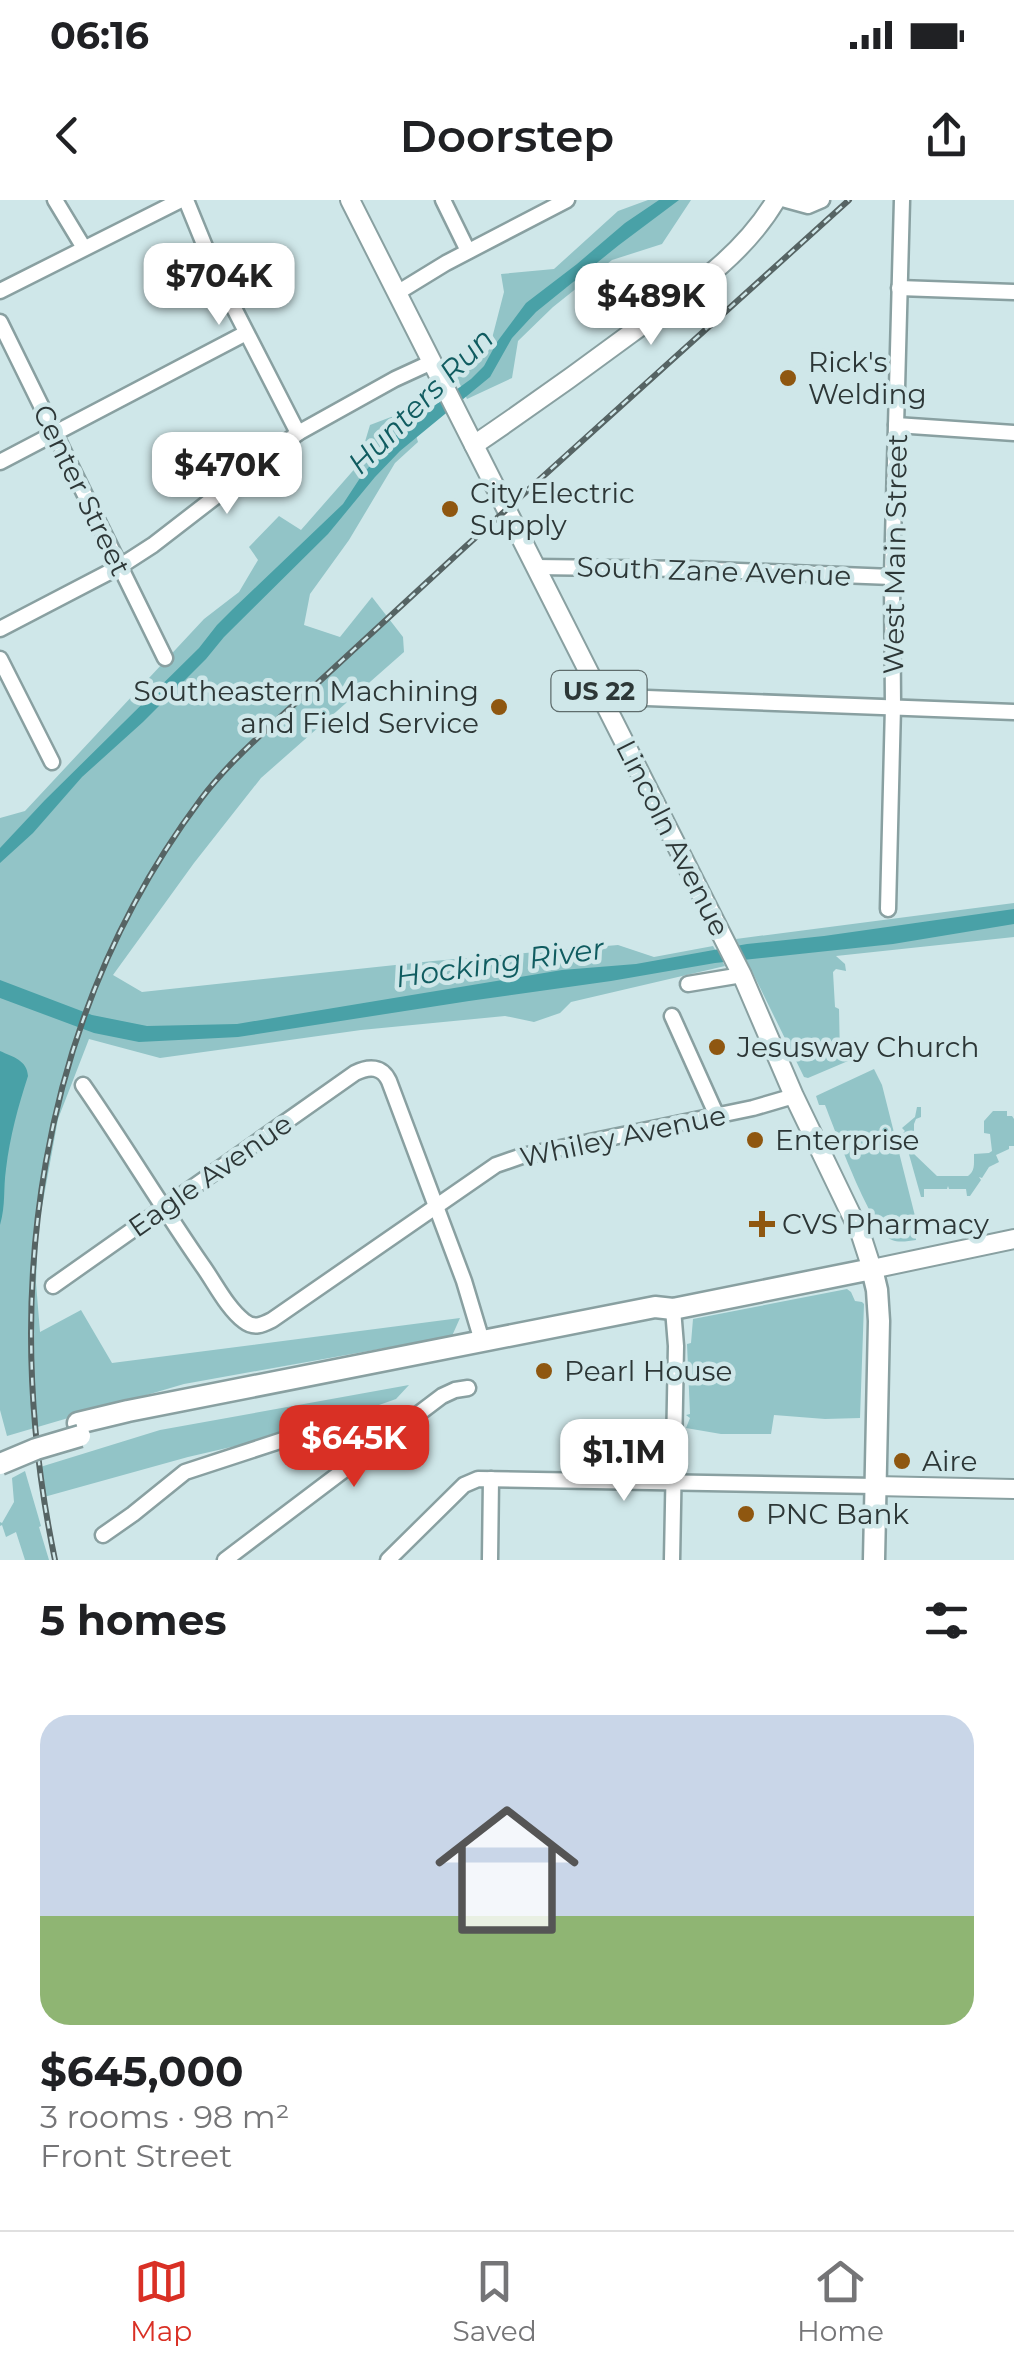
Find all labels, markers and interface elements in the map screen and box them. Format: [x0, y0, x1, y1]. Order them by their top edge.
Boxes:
text: 06:16 [50, 12, 149, 59]
icon: back [40, 108, 95, 163]
text: Doorstep [400, 108, 614, 163]
icon: share [919, 108, 974, 163]
pin: $704K [149, 243, 289, 328]
text: $704K [166, 256, 272, 295]
pin: $489K [581, 263, 721, 348]
text: $489K [597, 276, 705, 315]
water label: Hunters Run [340, 320, 501, 481]
place label: Rick's Welding [808, 345, 927, 411]
marker: Rick's Welding [777, 367, 799, 389]
street label: Center Street [26, 399, 138, 581]
pin: $470K [157, 432, 297, 517]
street label: West Main Street [876, 433, 914, 675]
text: $470K [174, 445, 280, 484]
place label: City Electric Supply [470, 476, 635, 542]
marker: City Electric Supply [439, 498, 461, 520]
street label: South Zane Avenue [576, 549, 852, 593]
road number: US 22 [552, 671, 646, 711]
place label: Southeastern Machining and Field Service [134, 674, 479, 740]
marker: Southeastern Machining and Field Service [488, 696, 510, 718]
street label: Lincoln Avenue [609, 734, 737, 942]
water label: Hocking River [393, 929, 608, 995]
place label: Jesusway Church [736, 1030, 979, 1064]
marker: Jesusway Church [706, 1036, 728, 1058]
street label: Whiley Avenue [517, 1098, 729, 1174]
street label: Eagle Avenue [122, 1106, 298, 1244]
place label: Enterprise [775, 1123, 920, 1157]
marker: Enterprise [744, 1129, 766, 1151]
place label: CVS Pharmacy [782, 1207, 990, 1241]
marker: CVS Pharmacy [751, 1213, 773, 1235]
place label: Pearl House [564, 1354, 732, 1388]
marker: Pearl House [533, 1360, 555, 1382]
pin: $645K [284, 1405, 424, 1490]
text: $645K [301, 1418, 407, 1457]
pin: $1.1M [554, 1419, 694, 1504]
text: $1.1M [582, 1432, 666, 1471]
place label: Aire [922, 1444, 977, 1478]
marker: Aire [891, 1450, 913, 1472]
place label: PNC Bank [766, 1497, 909, 1531]
marker: PNC Bank [735, 1503, 757, 1525]
icon: filters [919, 1593, 974, 1648]
text: 5 homes [40, 1594, 227, 1646]
icon: home [417, 1780, 597, 1960]
text: $645,000 [40, 2045, 243, 2097]
text: 3 rooms · 98 m² [40, 2097, 289, 2136]
text: Front Street [40, 2136, 232, 2175]
tab: Map [130, 2254, 192, 2348]
tab: Saved [453, 2254, 537, 2348]
tab: Home [797, 2254, 884, 2348]

